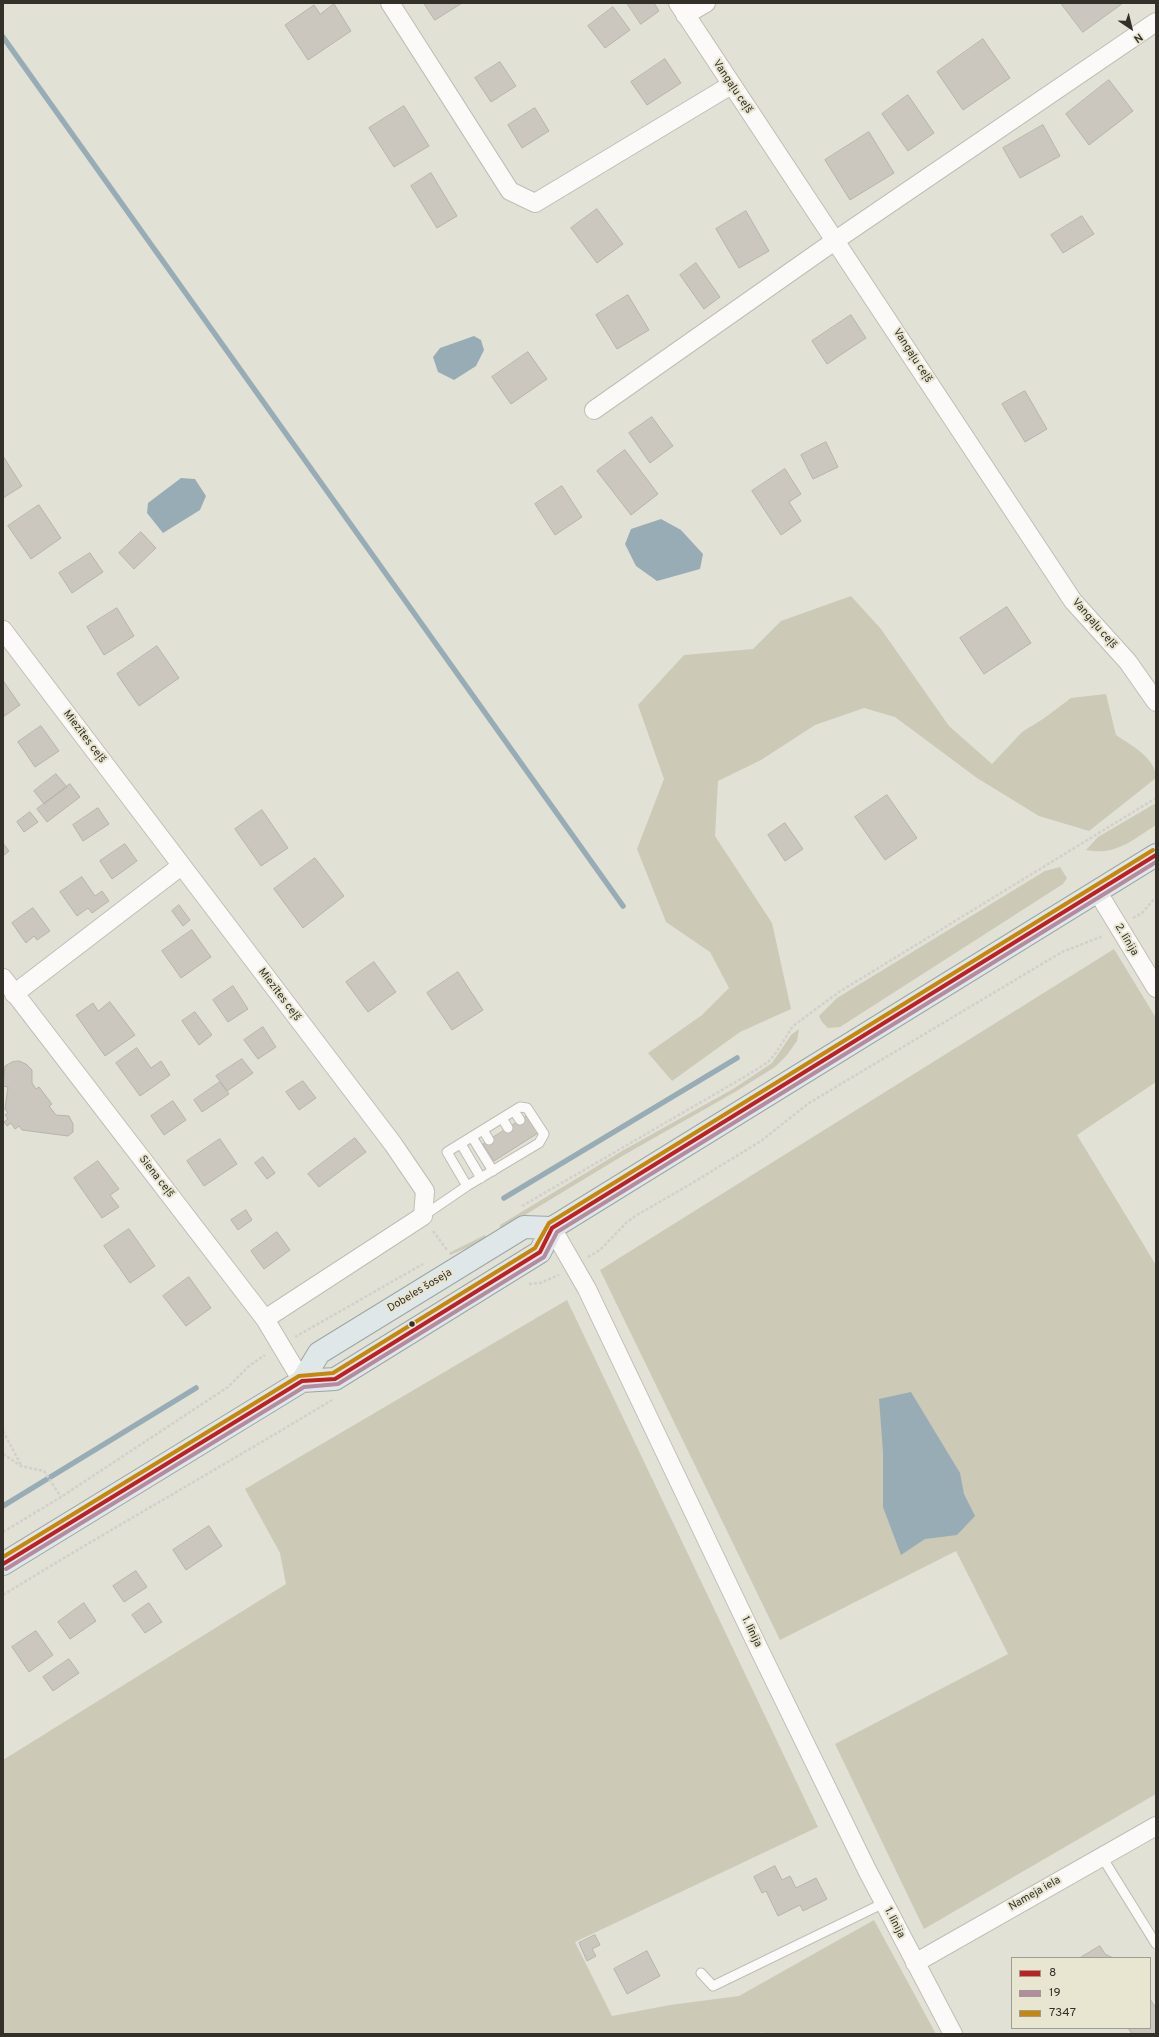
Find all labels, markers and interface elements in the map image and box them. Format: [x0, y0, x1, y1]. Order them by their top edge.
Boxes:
north arrow [1111, 8, 1151, 48]
text: N [1131, 30, 1145, 46]
street label: Vangaļu ceļš [709, 58, 755, 116]
street label: Vangaļu ceļš [890, 326, 934, 386]
street label: Vangaļu ceļš [1069, 596, 1119, 652]
street label: Miezītes ceļš [60, 708, 108, 766]
street label: 2. līnija [1111, 921, 1141, 959]
street label: Miezītes ceļš [255, 966, 303, 1024]
street label: Siena ceļš [136, 1153, 176, 1201]
street label: Dobeles šoseja [385, 1267, 455, 1315]
unlabelled marker [407, 1319, 417, 1329]
street label: 1. līnija [738, 1614, 764, 1650]
street label: Nameja iela [1007, 1874, 1063, 1914]
street label: 1. līnija [881, 1905, 907, 1941]
legend [1011, 1957, 1151, 2029]
text: 8 [1049, 1965, 1056, 1981]
text: 19 [1049, 1985, 1061, 2001]
text: 7347 [1049, 2005, 1076, 2021]

